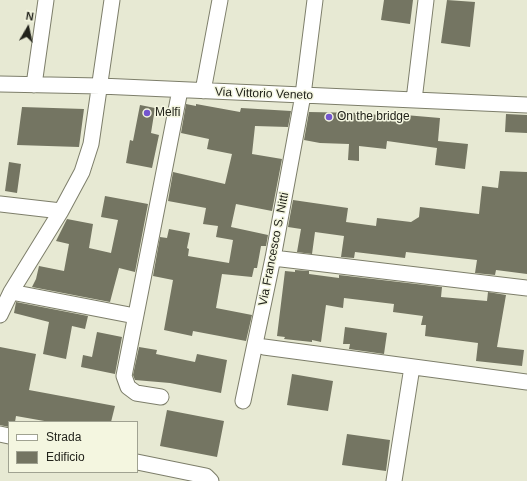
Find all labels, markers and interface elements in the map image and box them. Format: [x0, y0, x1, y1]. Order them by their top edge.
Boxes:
north arrow [8, 8, 48, 48]
text: N [25, 10, 35, 23]
street label: Via Vittorio Veneto [215, 85, 313, 103]
place label: Melfi [155, 106, 180, 120]
marker: Melfi [142, 108, 152, 118]
place label: On the bridge [337, 110, 410, 124]
marker: On the bridge [324, 112, 334, 122]
street label: Via Francesco S. Nitti [256, 191, 292, 307]
legend [8, 421, 138, 473]
text: Strada [46, 430, 81, 444]
text: Edificio [46, 450, 85, 464]

